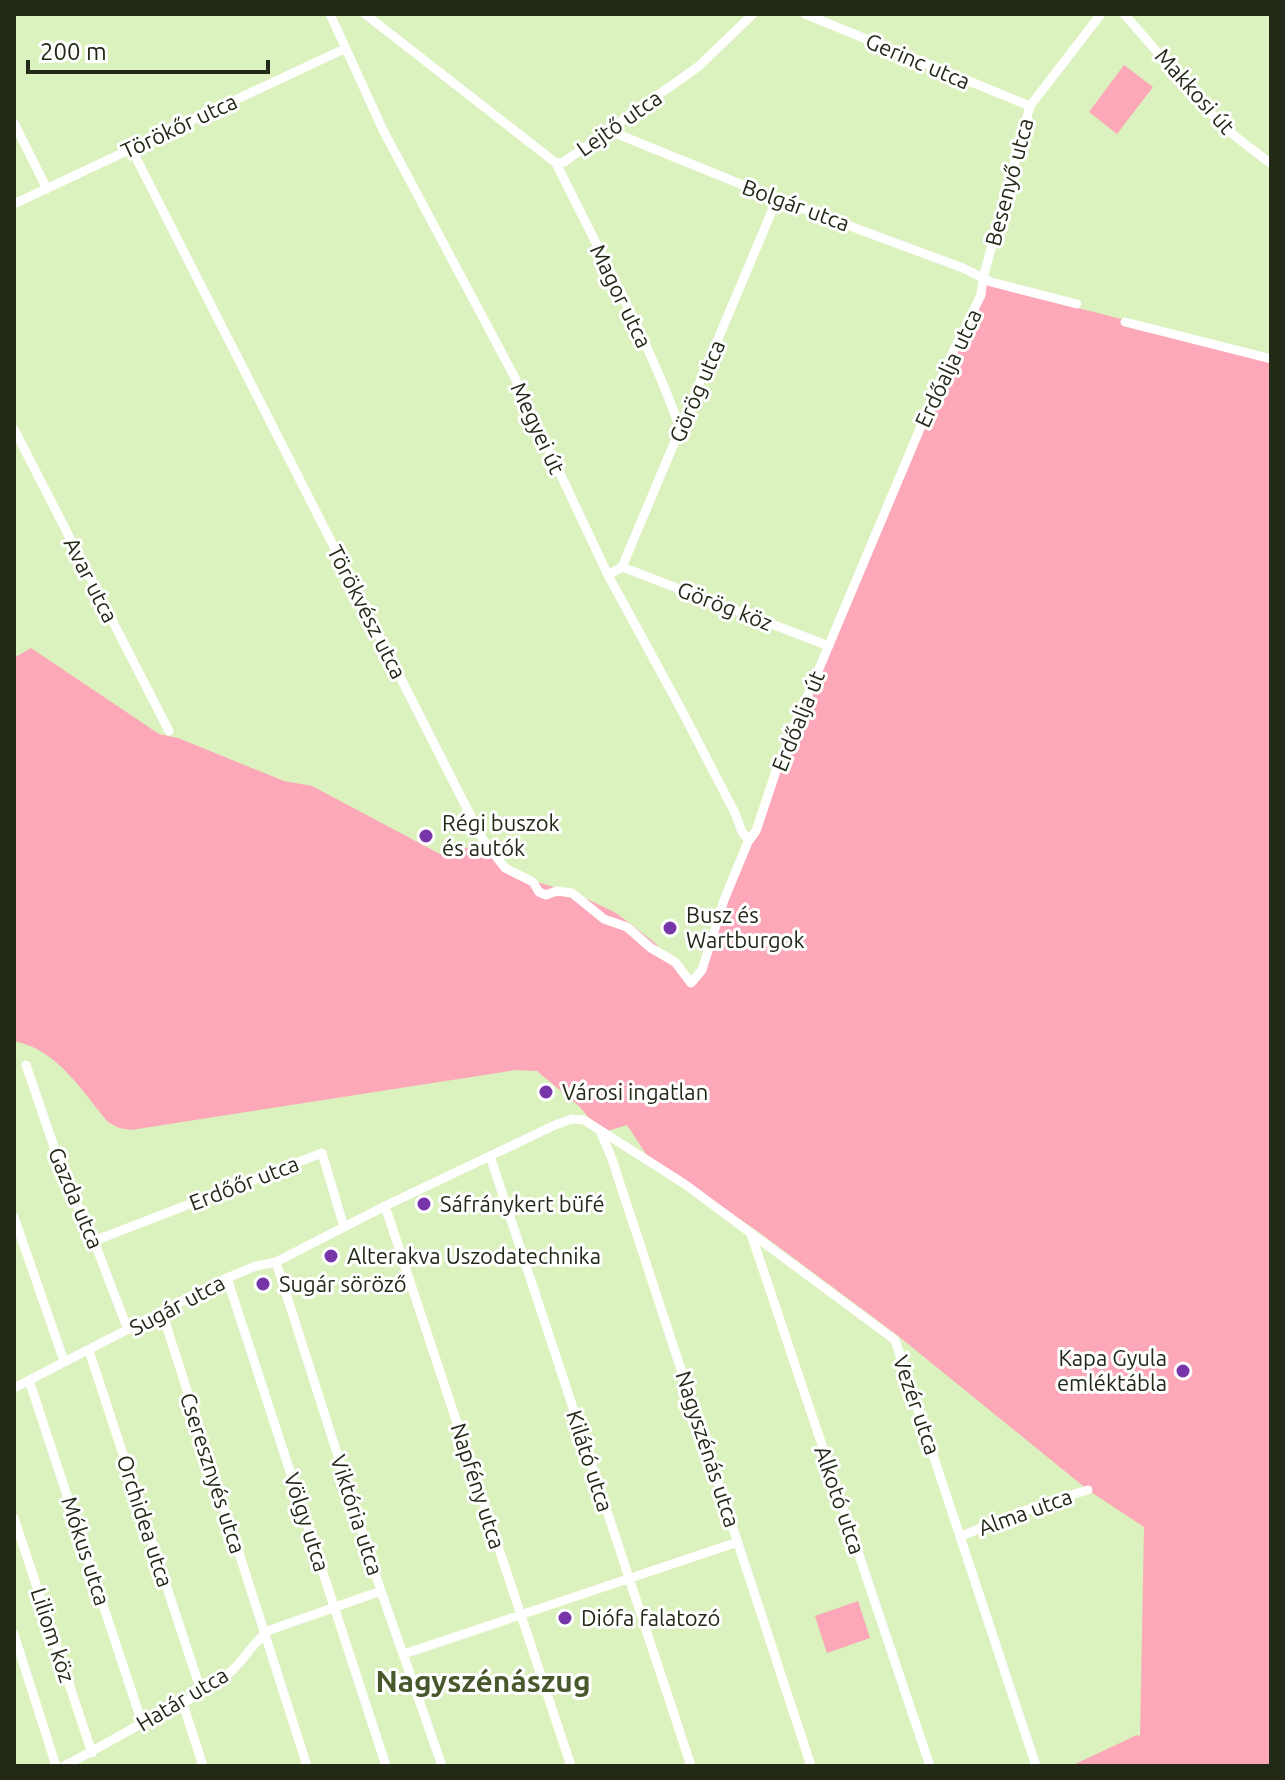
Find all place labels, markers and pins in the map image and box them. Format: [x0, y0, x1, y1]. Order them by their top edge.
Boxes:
place label: Régi buszok és autók [442, 810, 560, 860]
marker: Régi buszok és autók [417, 827, 435, 845]
place label: Busz és Wartburgok [686, 902, 805, 952]
marker: Busz és Wartburgok [661, 919, 679, 937]
place label: Városi ingatlan [562, 1079, 708, 1104]
marker: Városi ingatlan [537, 1083, 555, 1101]
place label: Sáfránykert büfé [440, 1191, 605, 1216]
marker: Sáfránykert büfé [415, 1195, 433, 1213]
place label: Alterakva Uszodatechnika [347, 1243, 601, 1268]
marker: Alterakva Uszodatechnika [322, 1247, 340, 1265]
place label: Sugár söröző [279, 1271, 407, 1296]
marker: Sugár söröző [254, 1275, 272, 1293]
place label: Kapa Gyula emléktábla [1057, 1345, 1167, 1395]
marker: Kapa Gyula emléktábla [1174, 1362, 1192, 1380]
place label: Diófa falatozó [581, 1605, 720, 1630]
marker: Diófa falatozó [556, 1609, 574, 1627]

